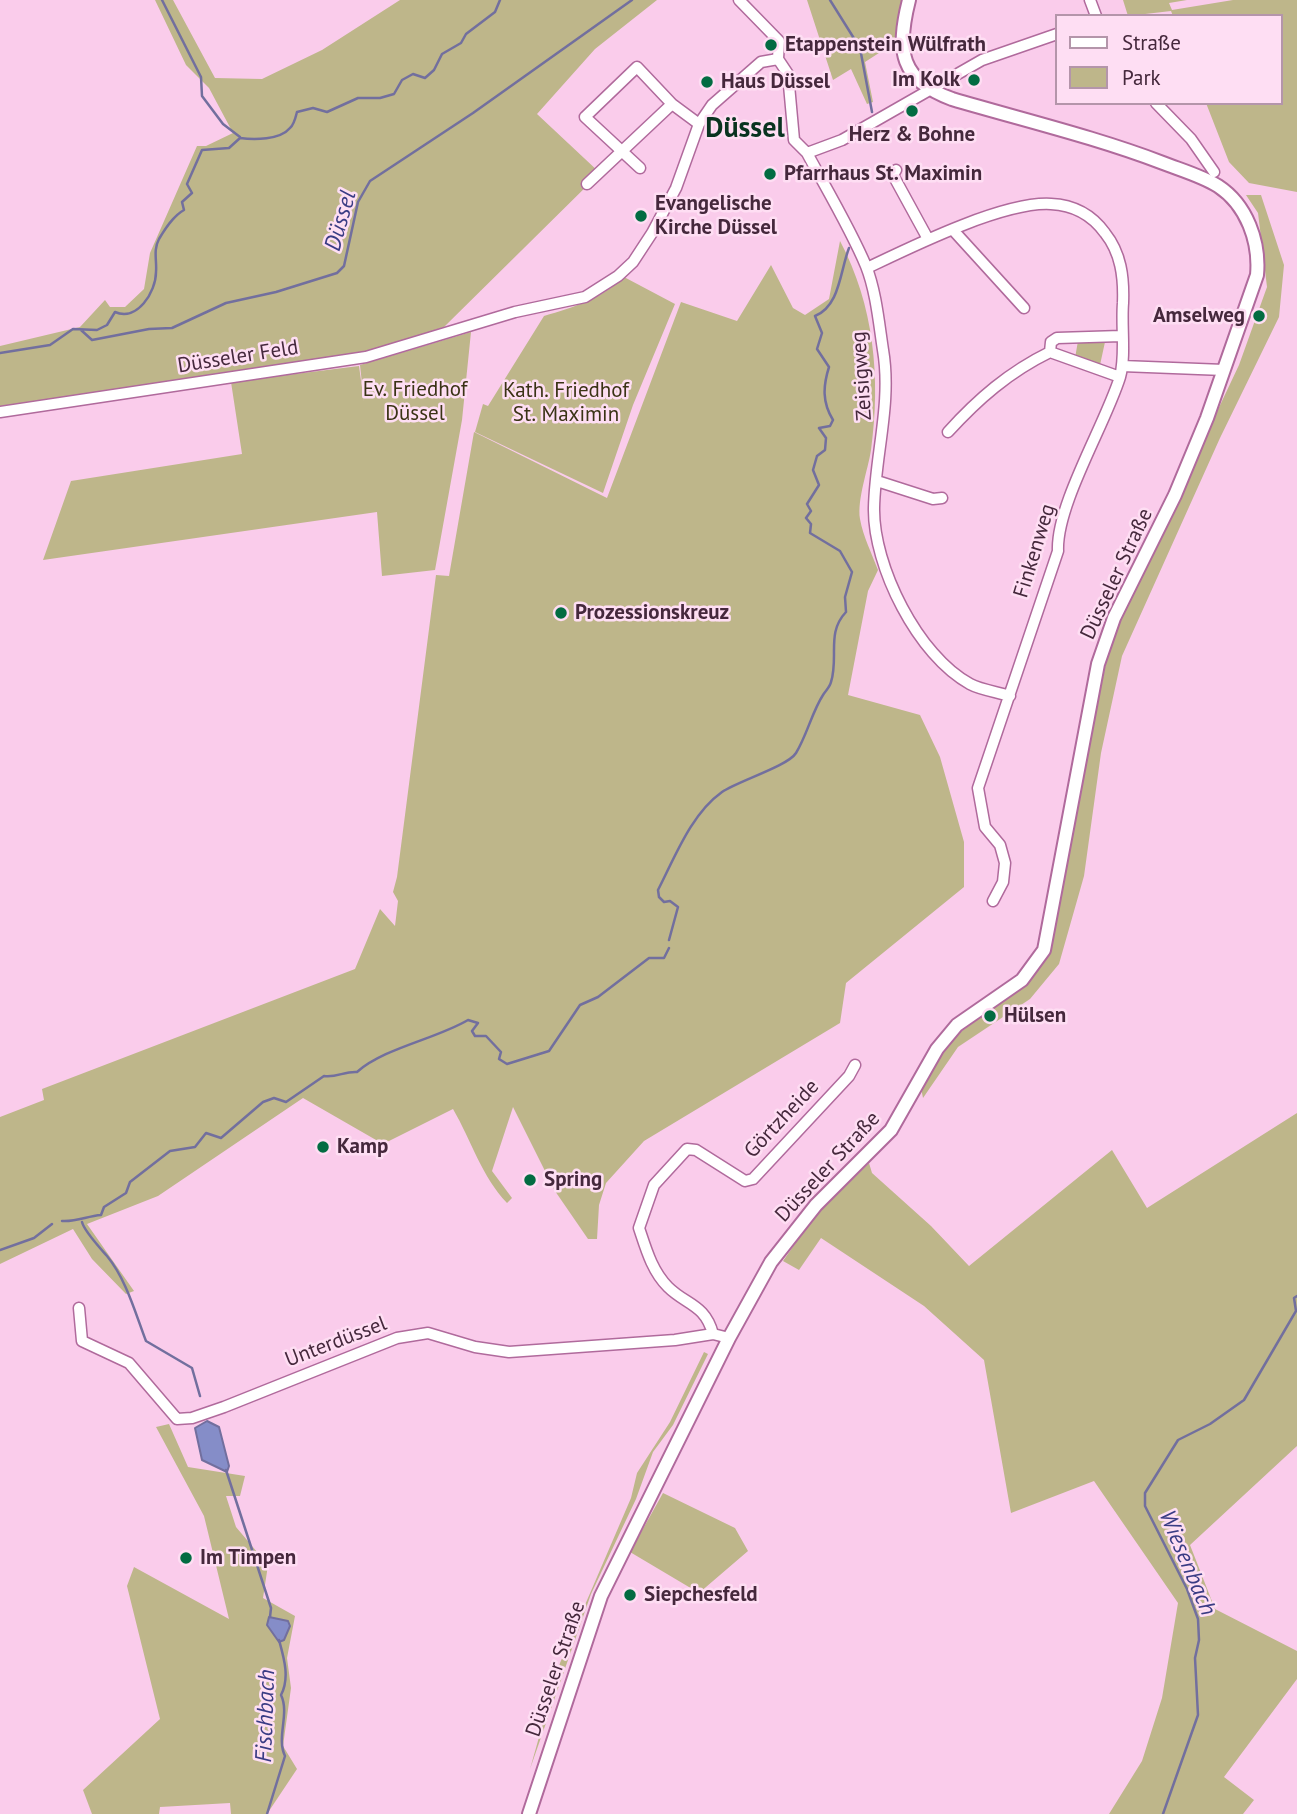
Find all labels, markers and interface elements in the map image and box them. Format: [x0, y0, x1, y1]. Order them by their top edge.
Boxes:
legend [1056, 14, 1283, 105]
text: Straße [1122, 29, 1181, 56]
place label: Etappenstein Wülfrath [785, 32, 986, 58]
marker: Etappenstein Wülfrath [763, 37, 779, 53]
text: Park [1122, 64, 1161, 91]
place label: Im Kolk [892, 67, 960, 93]
place label: Haus Düssel [721, 69, 830, 95]
marker: Im Kolk [966, 72, 982, 88]
marker: Haus Düssel [699, 74, 715, 90]
marker: Herz & Bohne [904, 103, 920, 119]
district label: Düssel [705, 112, 785, 146]
place label: Herz & Bohne [849, 122, 975, 148]
place label: Pfarrhaus St. Maximin [784, 161, 982, 187]
marker: Pfarrhaus St. Maximin [762, 166, 778, 182]
water label: Düssel [319, 188, 363, 254]
place label: Evangelische Kirche Düssel [655, 191, 777, 241]
marker: Evangelische Kirche Düssel [633, 208, 649, 224]
place label: Amselweg [1153, 303, 1245, 329]
marker: Amselweg [1251, 308, 1267, 324]
street label: Zeisigweg [846, 331, 878, 421]
street label: Düsseler Feld [176, 335, 300, 379]
park label: Ev. Friedhof Düssel [363, 377, 467, 427]
park label: Kath. Friedhof St. Maximin [503, 378, 629, 428]
street label: Finkenweg [1009, 501, 1061, 601]
street label: Düsseler Straße [1076, 504, 1158, 644]
place label: Prozessionskreuz [575, 600, 729, 626]
marker: Prozessionskreuz [553, 605, 569, 621]
place label: Hülsen [1004, 1003, 1066, 1029]
marker: Hülsen [982, 1008, 998, 1024]
street label: Görtzheide [739, 1075, 825, 1163]
street label: Düsseler Straße [770, 1107, 886, 1227]
place label: Kamp [337, 1134, 388, 1160]
marker: Kamp [315, 1139, 331, 1155]
place label: Spring [544, 1167, 602, 1193]
marker: Spring [522, 1172, 538, 1188]
street label: Unterdüssel [282, 1311, 390, 1373]
water label: Wiesenbach [1153, 1506, 1221, 1620]
place label: Im Timpen [200, 1545, 296, 1571]
marker: Im Timpen [178, 1550, 194, 1566]
place label: Siepchesfeld [644, 1582, 758, 1608]
marker: Siepchesfeld [622, 1587, 638, 1603]
street label: Düsseler Straße [521, 1598, 591, 1740]
water label: Fischbach [251, 1669, 281, 1763]

